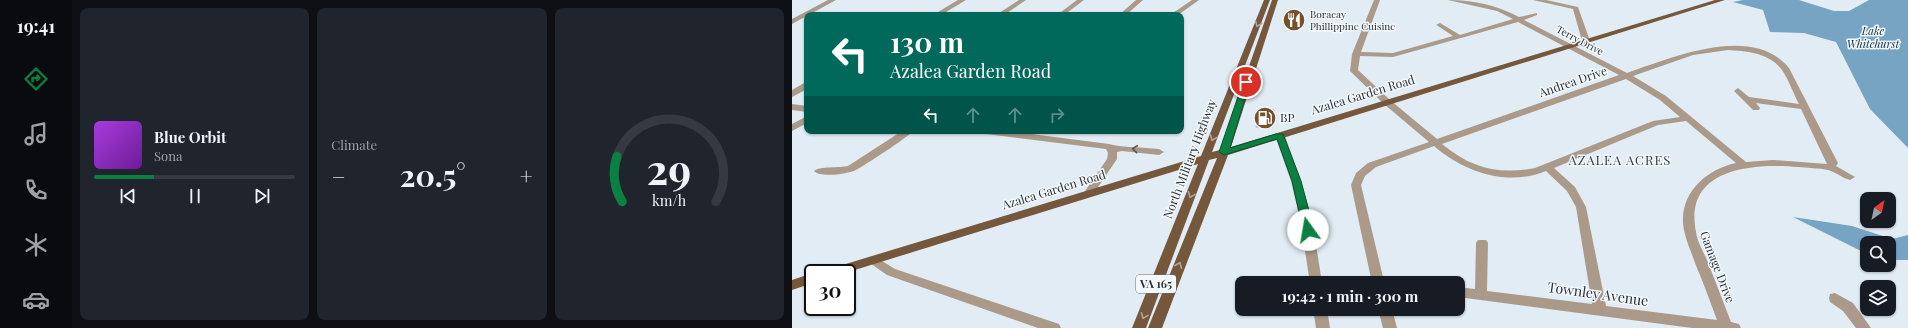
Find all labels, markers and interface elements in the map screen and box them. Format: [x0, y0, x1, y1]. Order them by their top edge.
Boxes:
restaurant icon: Boracay Phillippine Cuisine [1281, 7, 1307, 33]
place label: Boracay Phillippine Cuisine [1310, 7, 1395, 33]
text: 19:41 [17, 14, 55, 38]
one-way arrow [1254, 20, 1262, 27]
street label: Terry Drive [1554, 22, 1606, 58]
text: 130 m [890, 23, 964, 60]
water label: Lake Whitehurst [1847, 23, 1900, 51]
icon: left [824, 28, 876, 80]
text: Azalea Garden Road [890, 59, 1051, 83]
street label: Andrea Drive [1536, 62, 1609, 101]
icon: directions [22, 65, 50, 93]
pin [1229, 65, 1263, 99]
icon: arrive [1235, 71, 1257, 93]
street label: Azalea Garden Road [1308, 71, 1416, 118]
street label: North Military Highway [1159, 97, 1219, 221]
icon: left [920, 104, 942, 126]
icon: ahead [962, 104, 984, 126]
icon: ahead [1004, 104, 1026, 126]
icon: right [1046, 104, 1068, 126]
fuel station icon: BP [1252, 105, 1278, 131]
place label: BP [1280, 109, 1294, 125]
icon: music [22, 120, 50, 148]
text: Blue Orbit [154, 127, 226, 147]
one-way arrow [1210, 135, 1218, 142]
text: Climate [331, 136, 377, 153]
text: 29 [647, 140, 692, 195]
one-way arrow [1132, 145, 1138, 154]
text: Sona [154, 147, 182, 164]
district label: AZALEA ACRES [1568, 151, 1671, 168]
text: 20.5° [400, 155, 466, 195]
text: − [331, 161, 346, 191]
text: + [520, 161, 533, 191]
street label: Azalea Garden Road [999, 166, 1107, 213]
icon: phone [22, 176, 50, 204]
icon: previous [117, 185, 139, 207]
icon: pause [184, 185, 206, 207]
icon: next [251, 185, 273, 207]
text: km/h [652, 191, 687, 210]
one-way arrow [1188, 191, 1196, 198]
north arrow [1860, 192, 1896, 228]
map controls [1860, 192, 1896, 316]
position arrow [1287, 209, 1329, 251]
street label: Gamage Drive [1697, 228, 1739, 305]
icon: climate [22, 231, 50, 259]
button: search [1860, 236, 1896, 272]
one-way arrow [1174, 262, 1182, 269]
speed limit sign: 30 [804, 264, 856, 316]
road number: VA 165 [1136, 275, 1176, 293]
street label: Townley Avenue [1546, 277, 1650, 310]
button: layers [1860, 280, 1896, 316]
icon: car [22, 286, 50, 314]
text: 19:42 · 1 min · 300 m [1282, 286, 1418, 306]
one-way arrow [1141, 311, 1149, 319]

